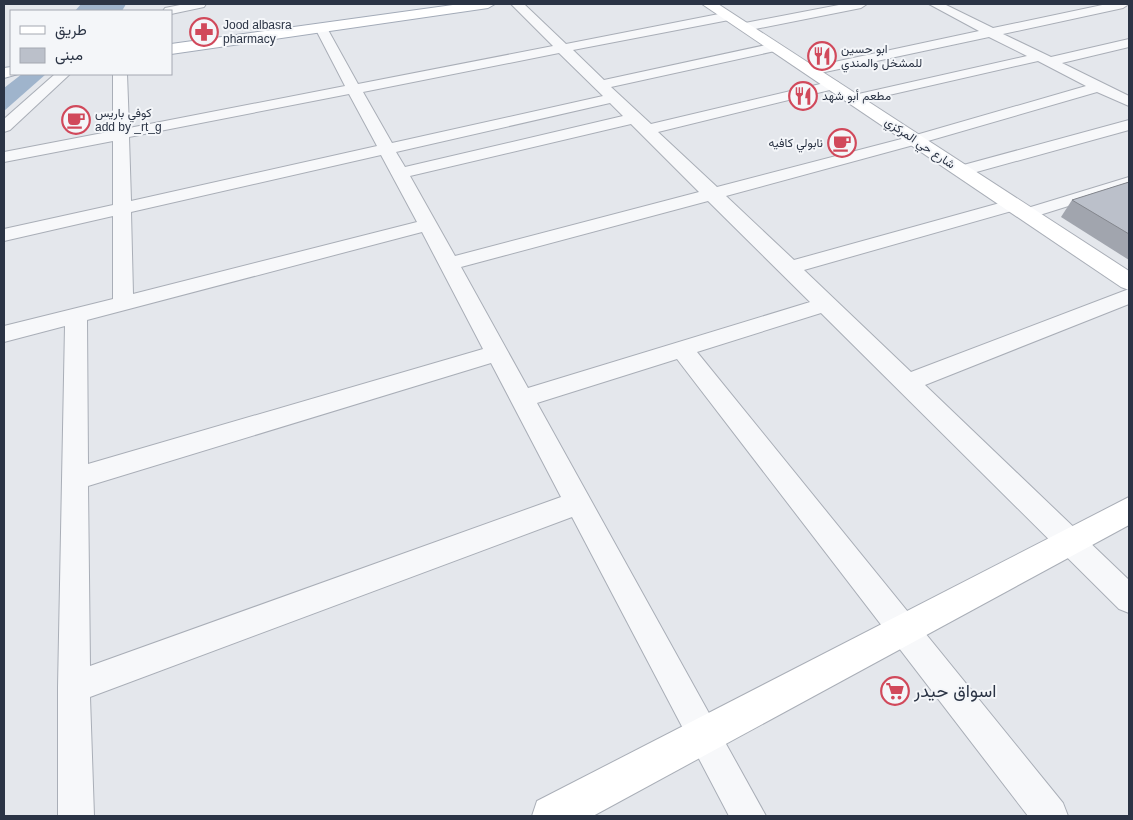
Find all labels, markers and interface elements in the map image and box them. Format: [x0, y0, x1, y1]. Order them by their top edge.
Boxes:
legend [10, 10, 172, 75]
pharmacy icon: Jood albasra pharmacy [189, 17, 219, 47]
place label: Jood albasra pharmacy [223, 18, 292, 46]
text: طريق [55, 21, 87, 40]
restaurant icon: ابو حسين للمشخل والمندي [807, 41, 837, 71]
place label: ابو حسين للمشخل والمندي [841, 42, 922, 73]
text: مبنى [55, 46, 83, 65]
restaurant icon: مطعم أبو شهد [788, 81, 818, 111]
place label: مطعم أبو شهد [822, 89, 891, 104]
cafe icon: كوفي باريس add by _rt_g [61, 105, 91, 135]
place label: كوفي باريس add by _rt_g [95, 106, 162, 134]
street label: شارع حي المركزي [881, 114, 958, 174]
cafe icon: نابولي كافيه [827, 128, 857, 158]
place label: نابولي كافيه [768, 136, 823, 153]
supermarket icon: اسواق حيدر [880, 676, 910, 706]
place label: اسواق حيدر [913, 681, 996, 702]

